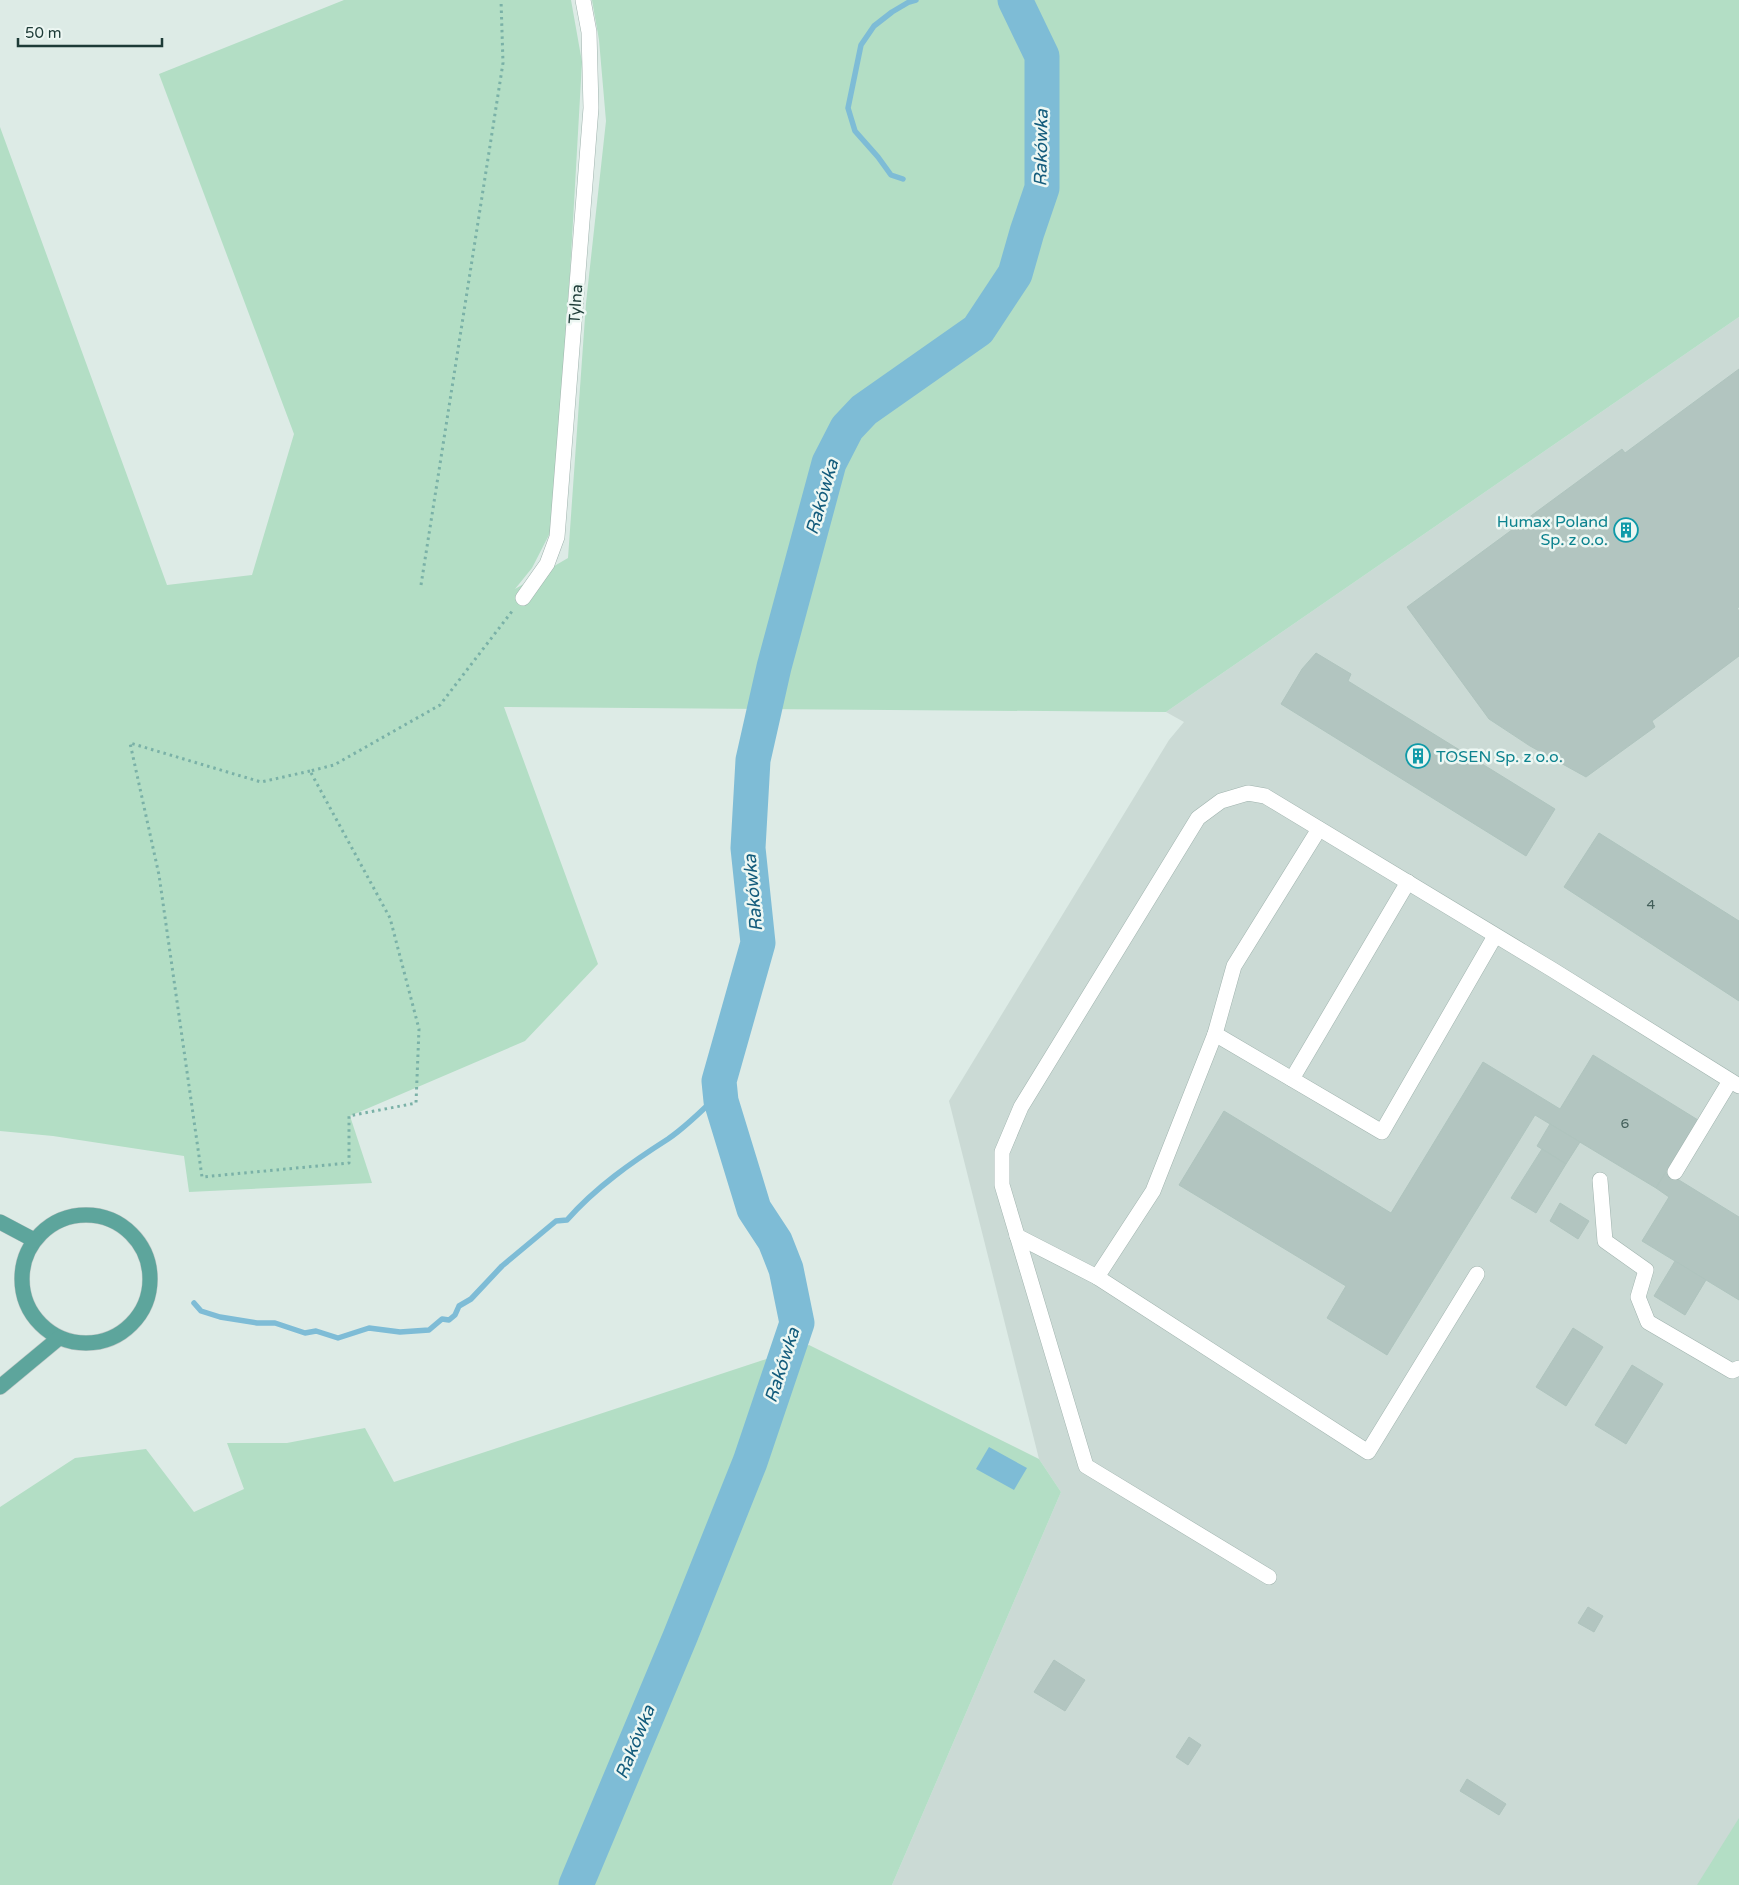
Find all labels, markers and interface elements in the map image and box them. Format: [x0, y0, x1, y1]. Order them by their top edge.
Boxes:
scale bar [18, 15, 161, 47]
text: 50 m [25, 24, 62, 42]
water label: Rakówka [1029, 108, 1053, 187]
street label: Tylna [565, 283, 587, 325]
water label: Rakówka [801, 456, 843, 537]
place label: Humax Poland Sp. z o.o. [1497, 512, 1608, 550]
building icon: Humax Poland Sp. z o.o. [1613, 517, 1639, 543]
building icon: TOSEN Sp. z o.o. [1405, 743, 1431, 769]
place label: TOSEN Sp. z o.o. [1436, 747, 1563, 767]
water label: Rakówka [739, 853, 767, 933]
house number: 4 [1647, 896, 1656, 913]
house number: 6 [1621, 1115, 1630, 1132]
water label: Rakówka [760, 1324, 805, 1405]
water label: Rakówka [610, 1701, 660, 1782]

